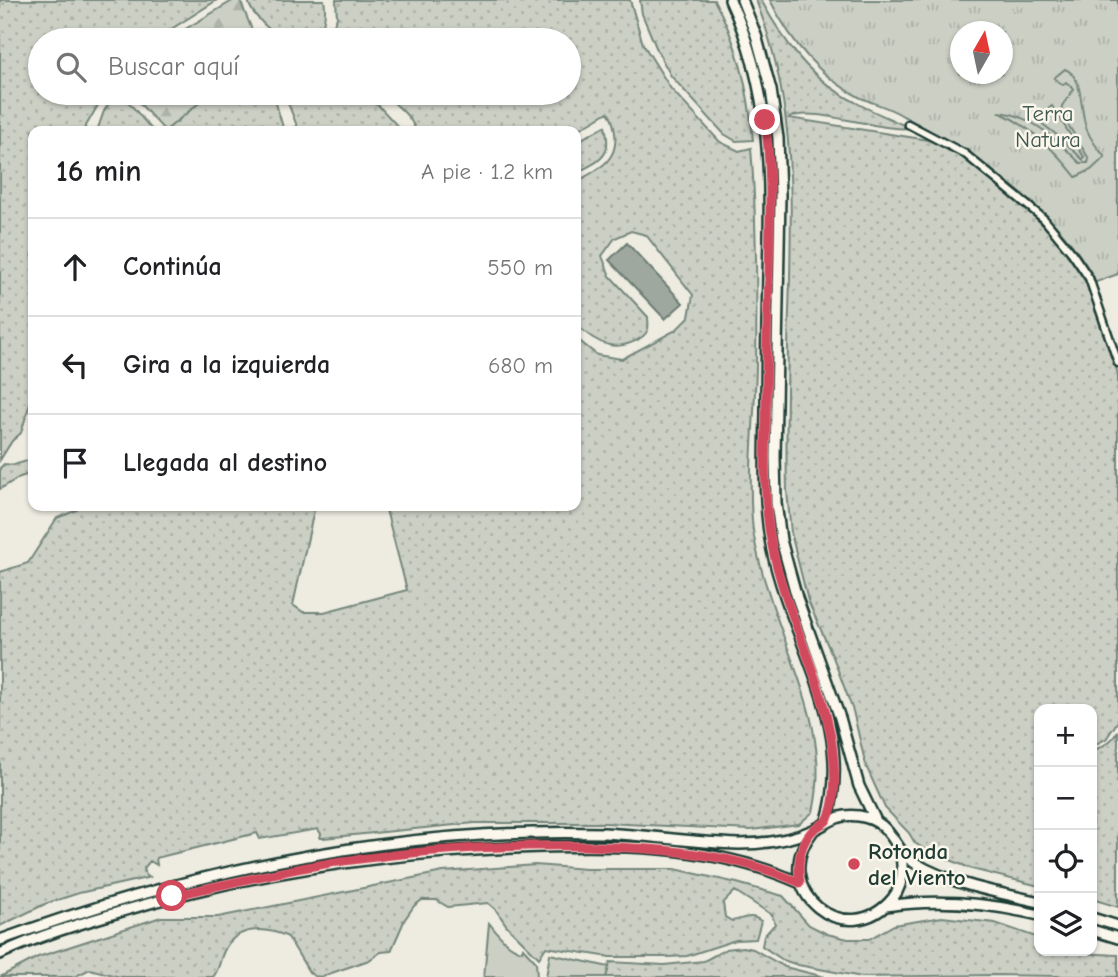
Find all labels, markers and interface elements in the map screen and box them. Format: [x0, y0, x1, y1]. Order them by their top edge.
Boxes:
north arrow [950, 21, 1013, 84]
search box [28, 28, 581, 105]
icon: search [52, 48, 90, 86]
text: Buscar aquí [108, 52, 239, 82]
park label: Terra Natura [1015, 100, 1081, 153]
route end [749, 104, 780, 135]
text: 16 min [56, 154, 142, 189]
text: A pie · 1.2 km [421, 158, 553, 185]
icon: ahead [56, 248, 94, 286]
text: Continúa [123, 252, 222, 282]
text: 550 m [487, 254, 553, 281]
icon: left [56, 346, 94, 384]
text: Gira a la izquierda [123, 350, 330, 380]
text: 680 m [488, 352, 553, 379]
icon: arrive [56, 444, 94, 482]
text: Llegada al destino [123, 448, 327, 478]
map controls [1034, 704, 1097, 956]
button: + [1034, 704, 1097, 767]
button: − [1034, 767, 1097, 830]
button: locate [1034, 830, 1097, 893]
place label: Rotonda del Viento [868, 838, 966, 891]
marker: Rotonda del Viento [846, 856, 862, 872]
route start [156, 880, 187, 911]
button: layers [1034, 893, 1097, 956]

